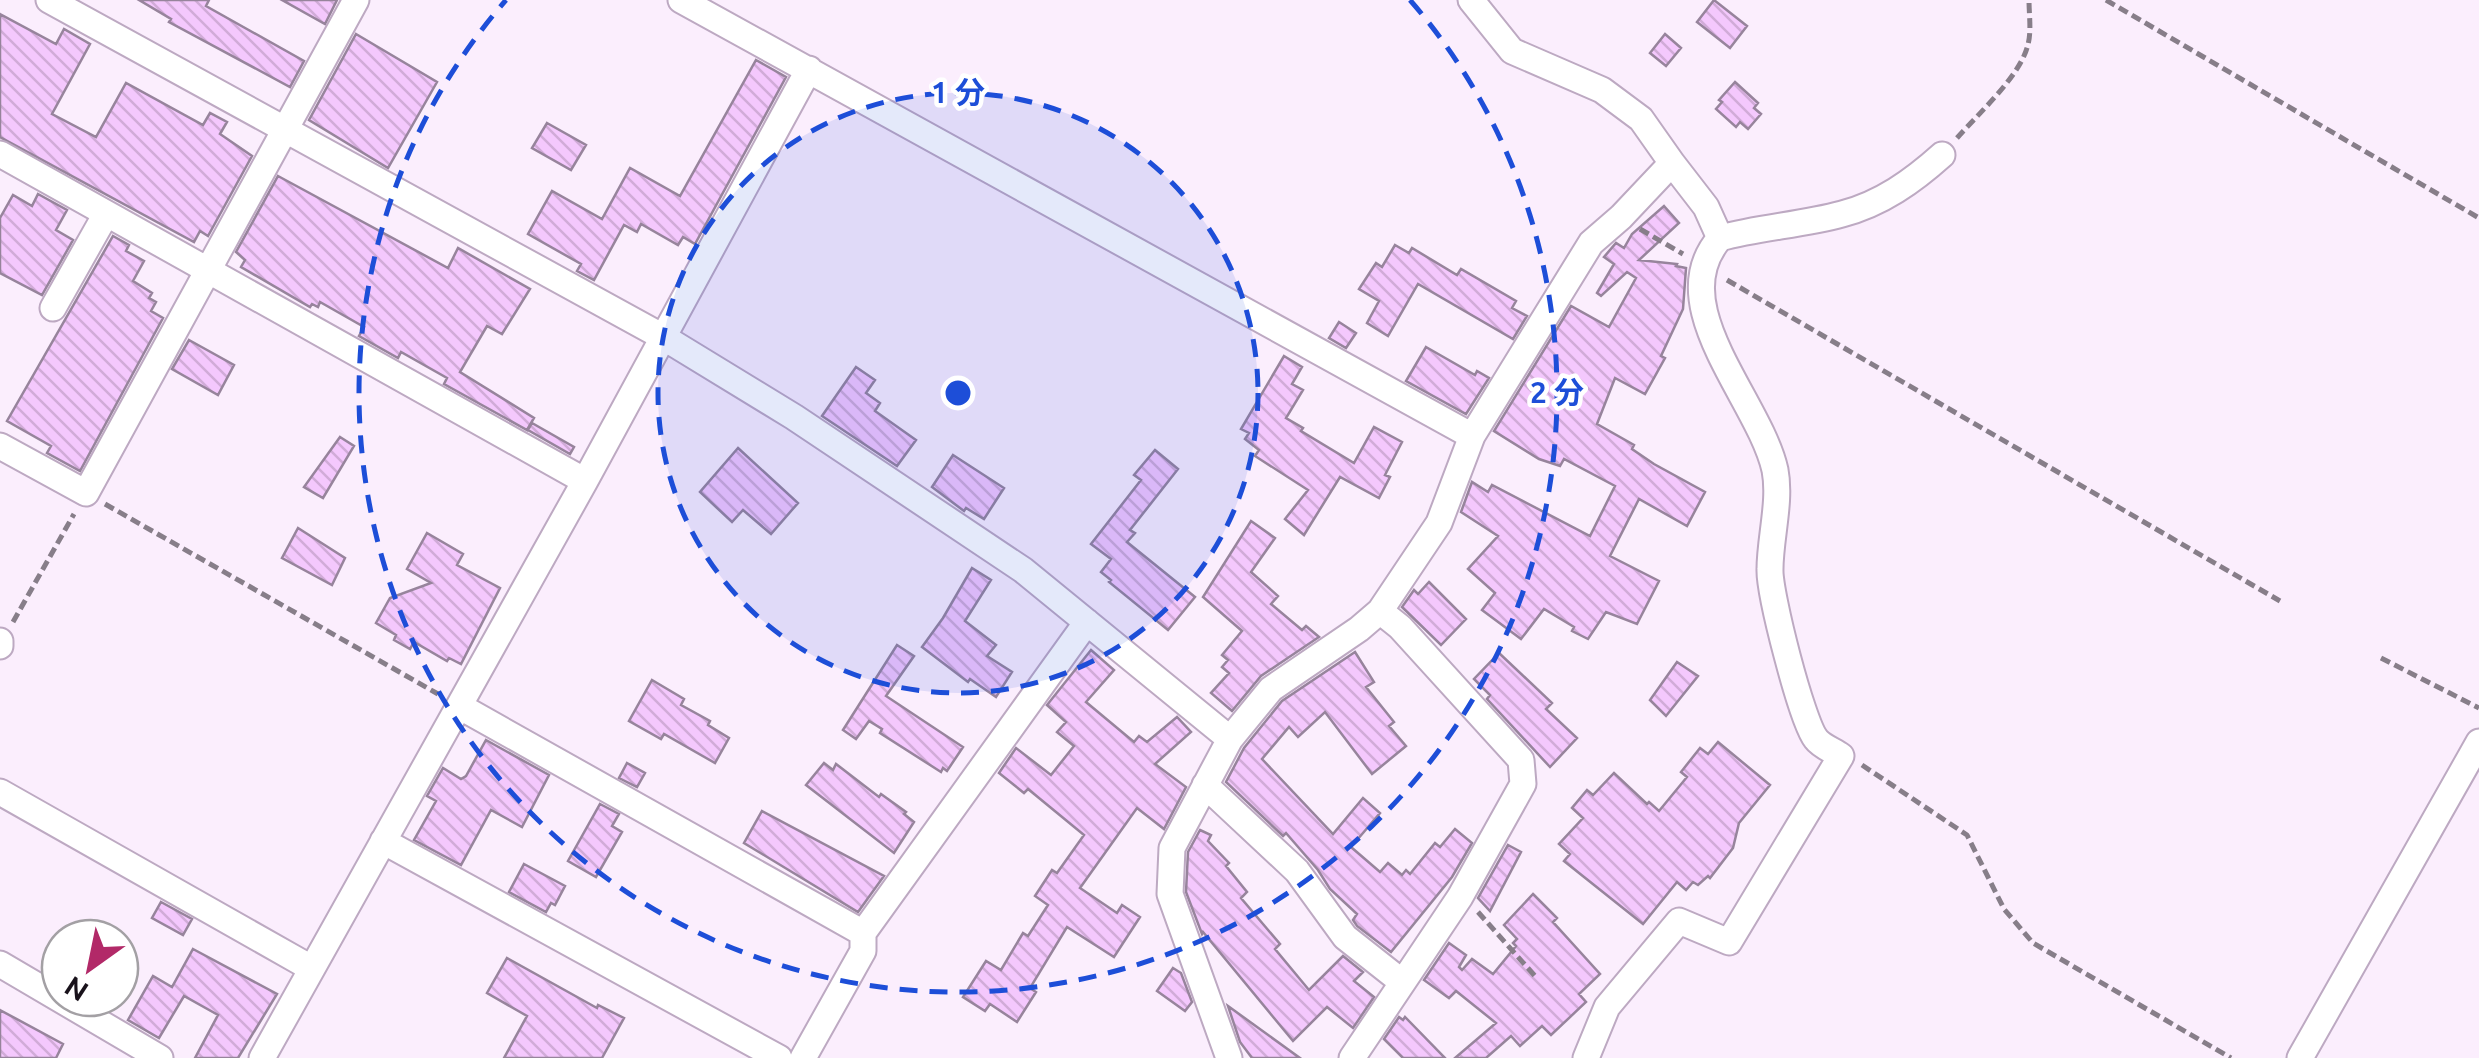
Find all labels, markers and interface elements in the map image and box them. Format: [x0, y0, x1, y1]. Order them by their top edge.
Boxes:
text: 1 分 [931, 75, 985, 109]
centre of rings [940, 375, 976, 411]
text: 2 分 [1530, 375, 1584, 409]
north arrow [40, 918, 140, 1018]
text: N [59, 971, 93, 1008]

